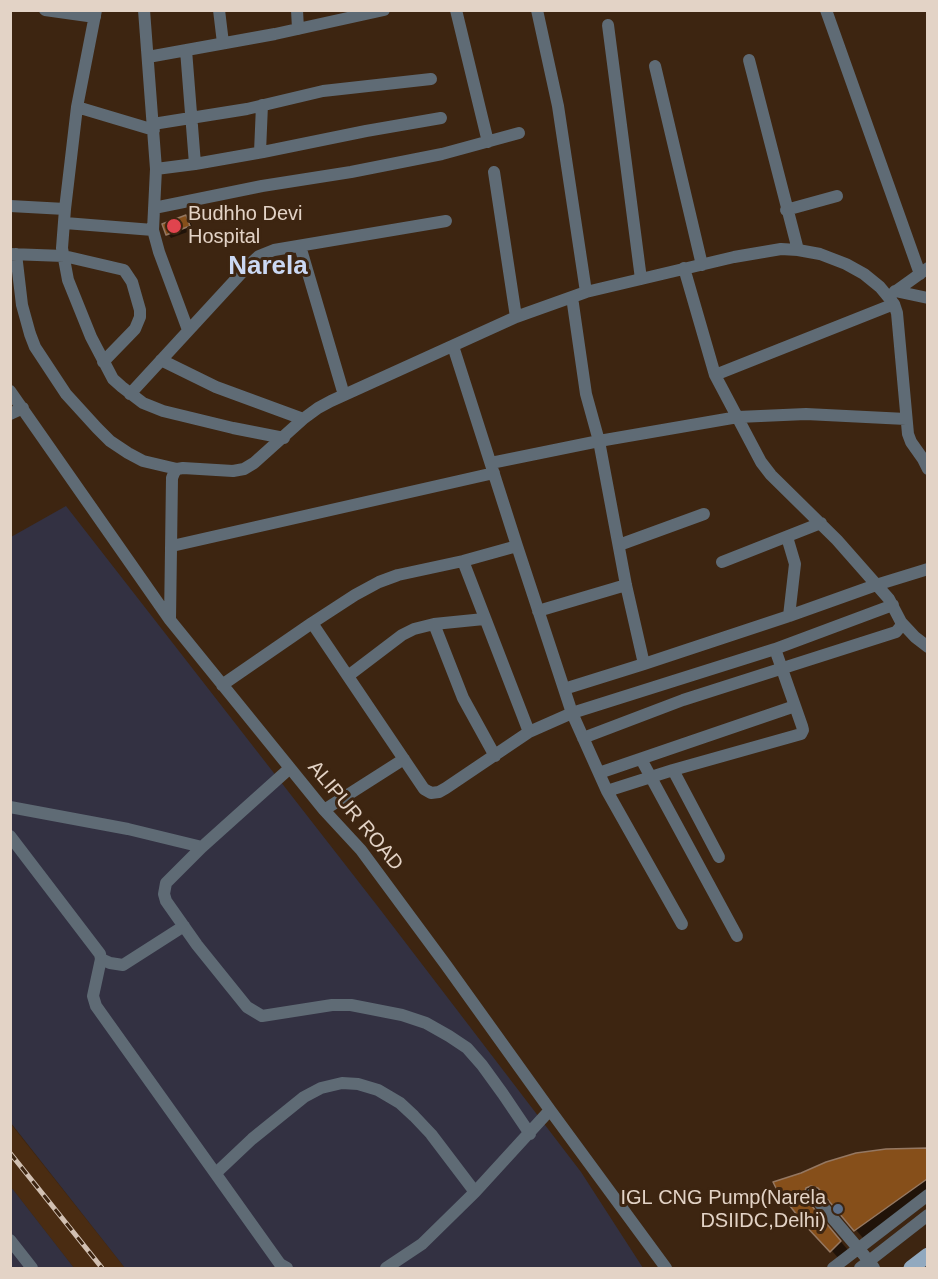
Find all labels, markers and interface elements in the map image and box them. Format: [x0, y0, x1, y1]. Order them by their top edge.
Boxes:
place label: Budhho Devi Hospital [188, 202, 303, 249]
marker: Budhho Devi Hospital [165, 217, 183, 235]
district label: Narela [228, 251, 308, 283]
street label: ALIPUR ROAD [302, 756, 408, 876]
place label: IGL CNG Pump(Narela DSIIDC,Delhi) [620, 1186, 826, 1233]
marker: IGL CNG Pump(Narela DSIIDC,Delhi) [831, 1202, 845, 1216]

